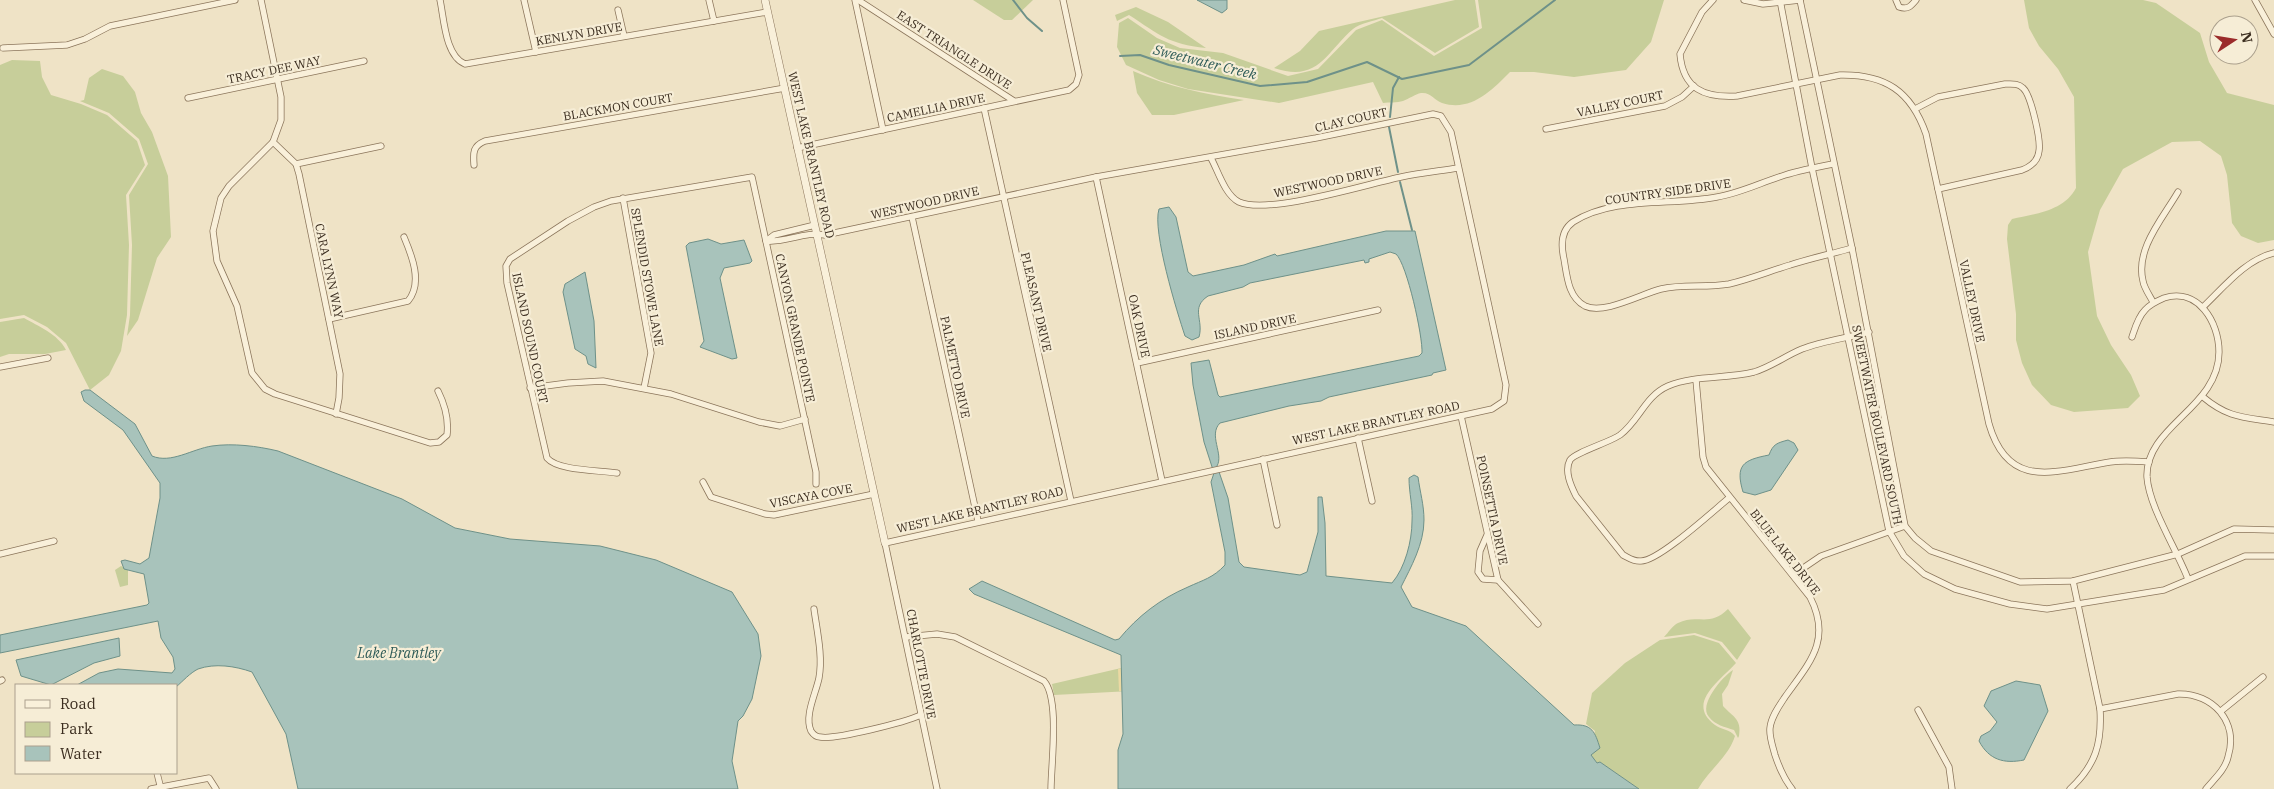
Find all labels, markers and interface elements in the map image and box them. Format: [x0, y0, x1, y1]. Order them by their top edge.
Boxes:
street label: EAST TRIANGLE DRIVE [894, 7, 1014, 92]
north arrow [2209, 15, 2259, 65]
street label: KENLYN DRIVE [534, 18, 623, 49]
text: N [2237, 30, 2257, 45]
water label: Sweetwater Creek [1150, 40, 1259, 84]
street label: TRACY DEE WAY [226, 52, 322, 87]
street label: WEST LAKE BRANTLEY ROAD [785, 70, 838, 240]
street label: VALLEY COURT [1575, 87, 1665, 120]
street label: BLACKMON COURT [562, 89, 674, 124]
street label: CAMELLIA DRIVE [886, 90, 986, 125]
street label: CLAY COURT [1313, 104, 1389, 135]
street label: WESTWOOD DRIVE [1272, 163, 1384, 200]
street label: COUNTRY SIDE DRIVE [1604, 175, 1732, 208]
street label: WESTWOOD DRIVE [869, 183, 980, 222]
street label: SPLENDID STOWE LANE [628, 207, 667, 347]
street label: CARA LYNN WAY [312, 222, 347, 320]
street label: PLEASANT DRIVE [1018, 250, 1055, 353]
street label: CANYON GRANDE POINTE [772, 252, 819, 404]
street label: VALLEY DRIVE [1956, 258, 1989, 344]
street label: ISLAND SOUND COURT [509, 271, 552, 405]
street label: OAK DRIVE [1125, 293, 1153, 359]
street label: ISLAND DRIVE [1212, 310, 1297, 343]
street label: PALMETTO DRIVE [937, 314, 974, 419]
street label: SWEETWATER BOULEVARD SOUTH [1849, 324, 1906, 526]
street label: WEST LAKE BRANTLEY ROAD [1291, 397, 1461, 448]
street label: POINSETTIA DRIVE [1474, 454, 1511, 566]
street label: VISCAYA COVE [768, 480, 854, 511]
street label: WEST LAKE BRANTLEY ROAD [895, 483, 1065, 536]
street label: BLUE LAKE DRIVE [1747, 506, 1824, 598]
street label: CHARLOTTE DRIVE [903, 608, 940, 720]
water label: Lake Brantley [356, 644, 442, 662]
legend [15, 684, 178, 774]
text: Road [60, 694, 96, 713]
text: Park [60, 719, 93, 738]
text: Water [60, 744, 102, 763]

